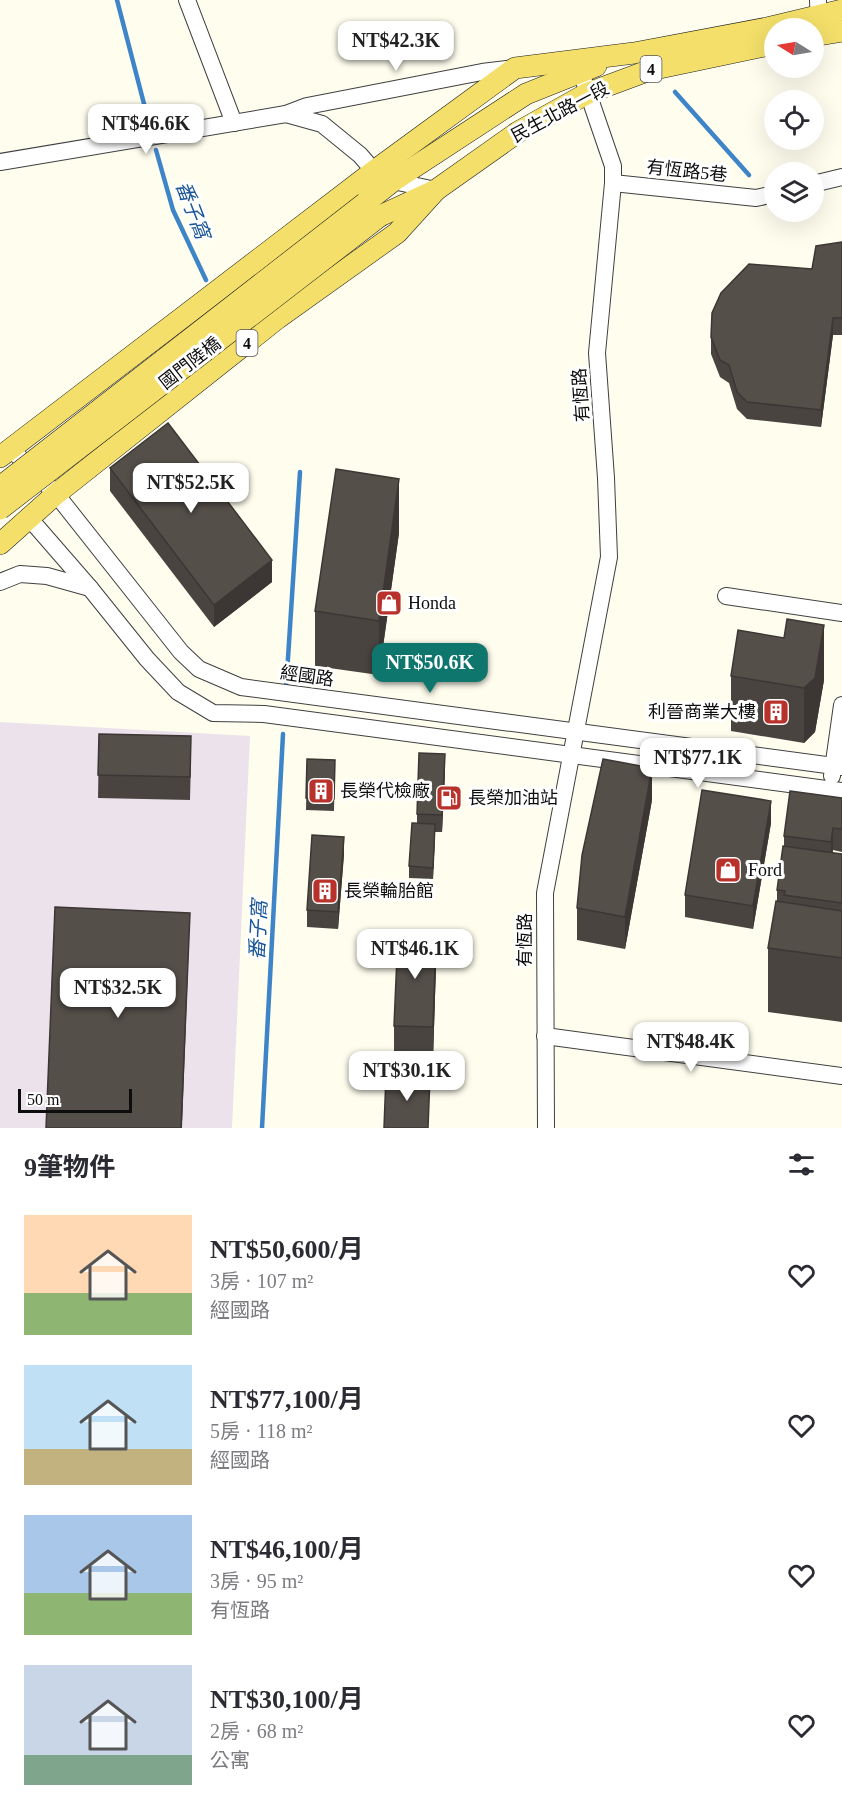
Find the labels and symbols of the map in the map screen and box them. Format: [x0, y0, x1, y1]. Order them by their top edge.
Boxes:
north arrow [764, 18, 824, 78]
pin: NT$42.3K [334, 21, 458, 72]
road number: 4 [640, 56, 662, 82]
street label: 民生北路一段 [508, 78, 612, 146]
pin: NT$46.6K [84, 104, 208, 155]
street label: 有恆路5巷 [646, 157, 728, 185]
water label: 番子窩 [172, 178, 215, 245]
road number: 4 [236, 330, 258, 356]
street label: 國門陸橋 [155, 333, 225, 393]
street label: 有恆路 [569, 367, 593, 423]
pin: NT$52.5K [129, 463, 253, 514]
shop icon: Honda [374, 588, 404, 618]
place label: Honda [408, 593, 456, 613]
pin: NT$50.6K [368, 643, 492, 694]
street label: 經國路 [279, 662, 335, 690]
building icon: 利晉商業大樓 [761, 697, 791, 727]
place label: 利晉商業大樓 [648, 702, 756, 722]
pin: NT$77.1K [636, 738, 760, 789]
building icon: 長榮代檢廠 [306, 776, 336, 806]
place label: 長榮代檢廠 [340, 781, 430, 801]
fuel station icon: 長榮加油站 [434, 783, 464, 813]
place label: 長榮加油站 [468, 788, 558, 808]
shop icon: Ford [713, 855, 743, 885]
place label: Ford [748, 860, 782, 880]
building icon: 長榮輪胎館 [310, 876, 340, 906]
place label: 長榮輪胎館 [344, 881, 434, 901]
water label: 番子窩 [245, 896, 271, 961]
street label: 有恆路 [515, 913, 535, 967]
pin: NT$46.1K [353, 929, 477, 980]
pin: NT$32.5K [56, 968, 180, 1019]
pin: NT$48.4K [629, 1022, 753, 1073]
pin: NT$30.1K [345, 1051, 469, 1102]
scale bar [18, 1086, 132, 1114]

